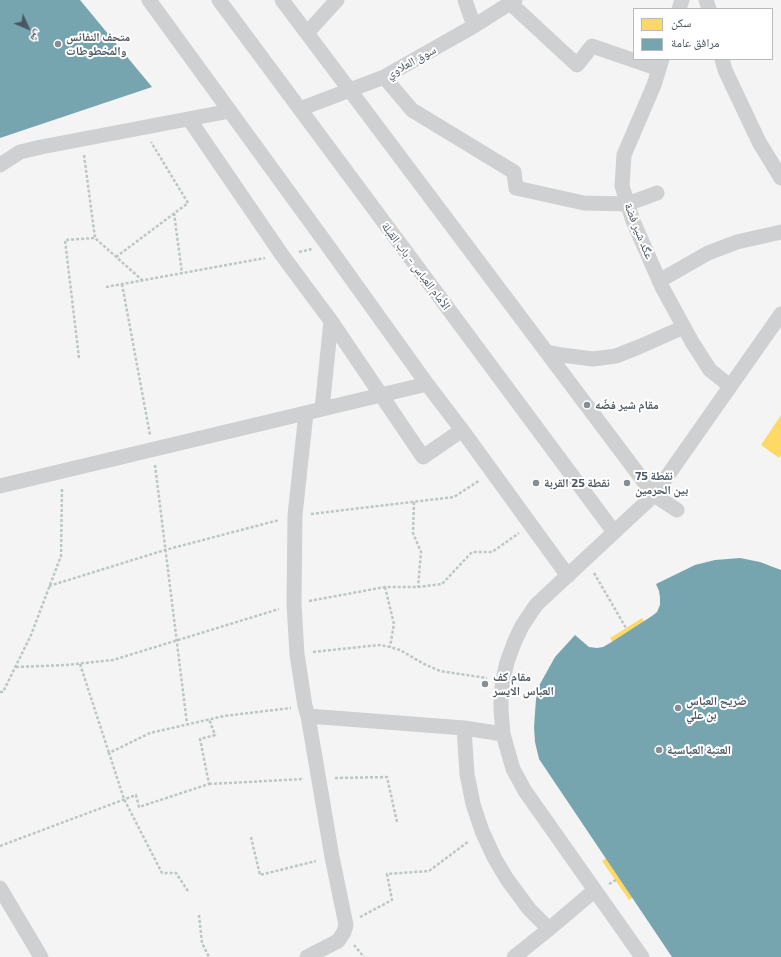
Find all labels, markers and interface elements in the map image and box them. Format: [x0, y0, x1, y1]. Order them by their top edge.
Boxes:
north arrow [8, 8, 48, 48]
legend [633, 8, 773, 60]
text: سكن [671, 15, 691, 29]
text: ش [28, 28, 46, 45]
place label: متحف النفائس والمخطوطات [66, 30, 130, 58]
text: مرافق عامة [671, 35, 720, 49]
marker: متحف النفائس والمخطوطات [53, 39, 63, 49]
street label: سوق العلاوي [384, 42, 438, 82]
street label: عگد شير فضة [621, 201, 657, 261]
street label: الأمام العباس - باب القبلة [378, 219, 454, 313]
place label: مقام شير فضّه [595, 398, 659, 412]
marker: مقام شير فضّه [582, 400, 592, 410]
place label: نقطة 75 بين الحرمين [635, 469, 688, 497]
place label: نقطة 25 القربة [544, 476, 610, 490]
marker: نقطة 25 القربة [531, 478, 541, 488]
marker: نقطة 75 بين الحرمين [622, 478, 632, 488]
place label: مقام كف العباس الايسر [493, 670, 554, 698]
marker: مقام كف العباس الايسر [480, 679, 490, 689]
place label: ضريح العباس بن علي [686, 694, 747, 722]
marker: ضريح العباس بن علي [673, 703, 683, 713]
place label: العتبة العباسية [667, 743, 731, 757]
marker: العتبة العباسية [654, 745, 664, 755]

